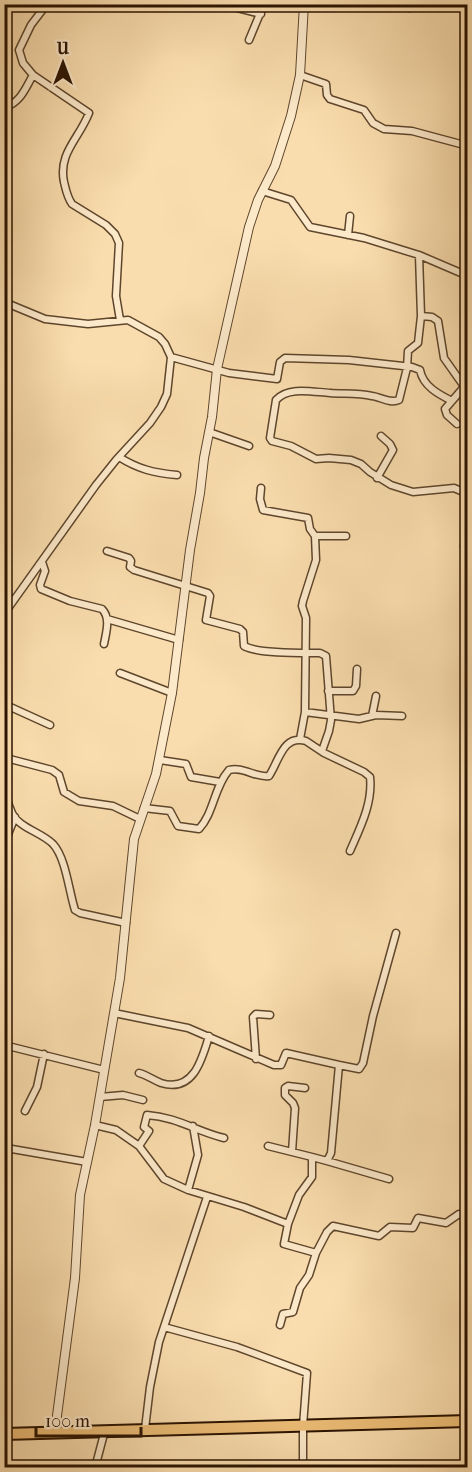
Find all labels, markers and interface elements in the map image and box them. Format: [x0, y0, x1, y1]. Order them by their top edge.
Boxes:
north arrow [33, 33, 93, 93]
text: U [56, 39, 70, 58]
scale bar [36, 1400, 141, 1438]
text: 100 m [45, 1411, 90, 1432]

